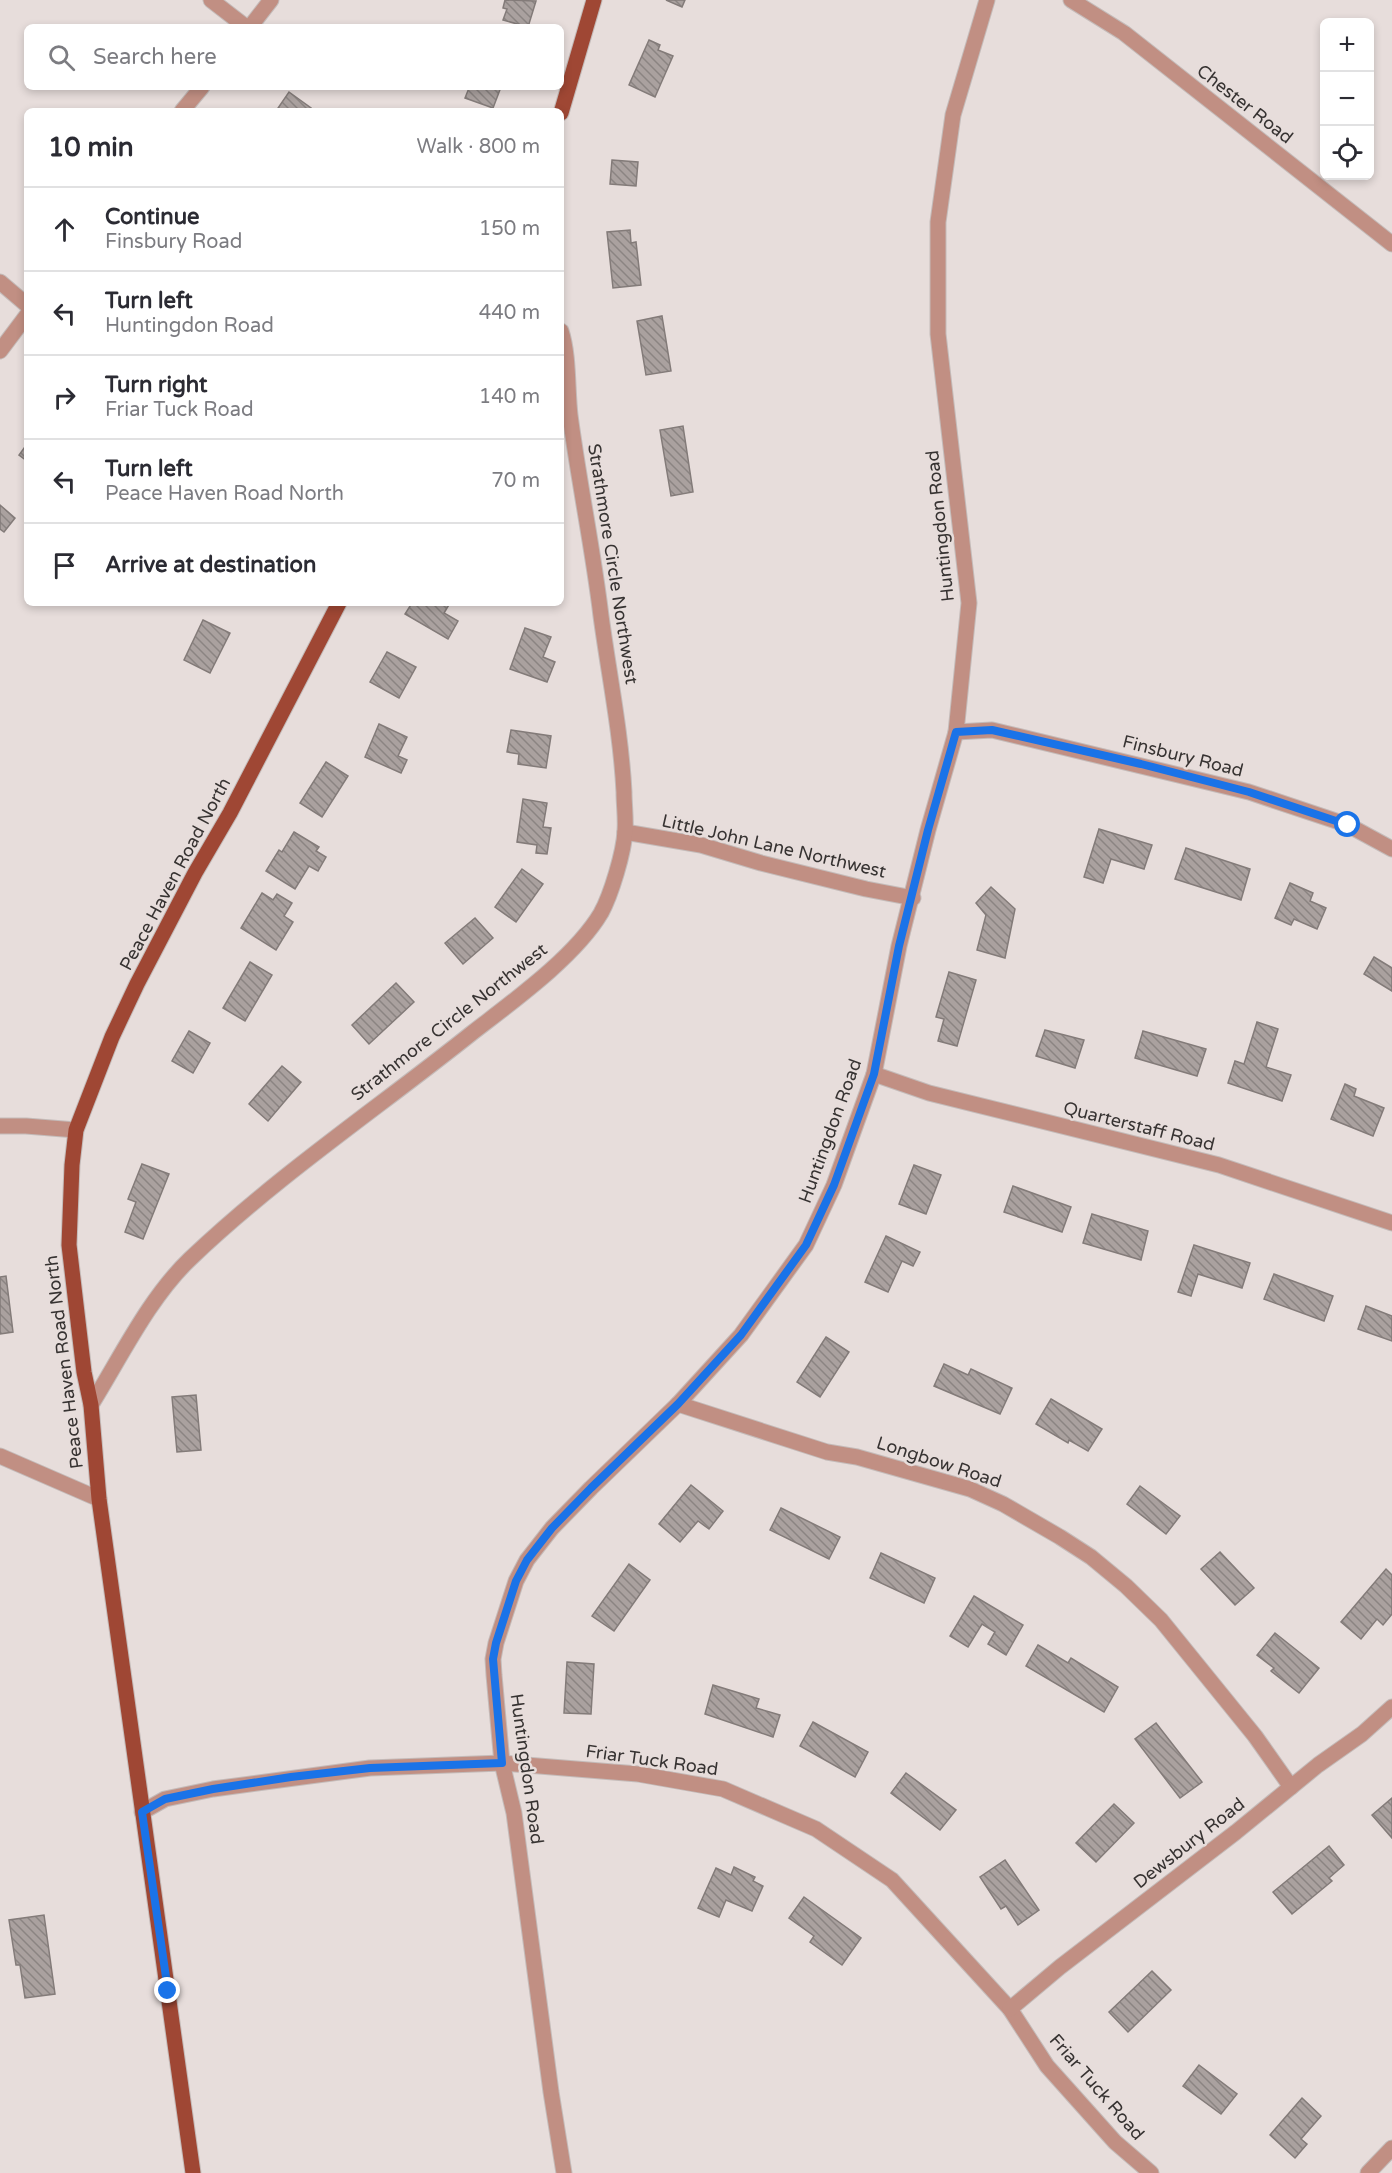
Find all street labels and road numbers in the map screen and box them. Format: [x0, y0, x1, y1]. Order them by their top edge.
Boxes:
street label: Chester Road [1193, 60, 1297, 148]
street label: Strathmore Circle Northwest [583, 442, 643, 686]
street label: Huntingdon Road [921, 449, 959, 603]
street label: Finsbury Road [1120, 730, 1246, 782]
street label: Peace Haven Road North [115, 774, 235, 974]
street label: Little John Lane Northwest [660, 809, 888, 883]
street label: Strathmore Circle Northwest [346, 938, 552, 1106]
street label: Huntingdon Road [794, 1056, 866, 1206]
street label: Quarterstaff Road [1061, 1097, 1217, 1155]
street label: Peace Haven Road North [40, 1254, 88, 1470]
street label: Longbow Road [874, 1431, 1004, 1493]
street label: Huntingdon Road [506, 1692, 548, 1846]
street label: Friar Tuck Road [584, 1740, 720, 1780]
street label: Dewsbury Road [1129, 1793, 1249, 1893]
street label: Friar Tuck Road [1045, 2029, 1149, 2145]

